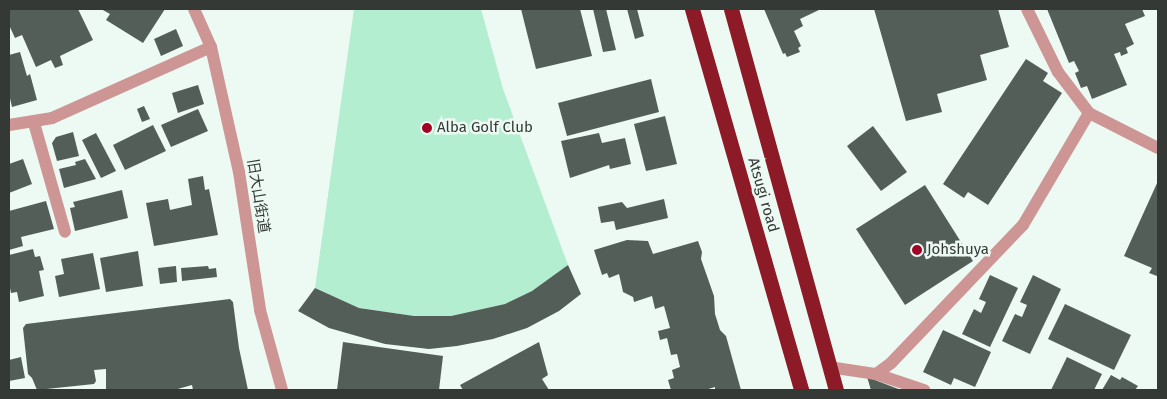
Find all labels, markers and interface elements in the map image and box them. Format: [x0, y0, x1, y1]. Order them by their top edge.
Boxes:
place label: Alba Golf Club [437, 119, 533, 137]
marker: Alba Golf Club [421, 122, 433, 134]
street label: Atsugi road [744, 156, 782, 234]
street label: 旧大山街道 [243, 158, 273, 234]
place label: Johshuya [927, 241, 989, 259]
marker: Johshuya [911, 244, 923, 256]

